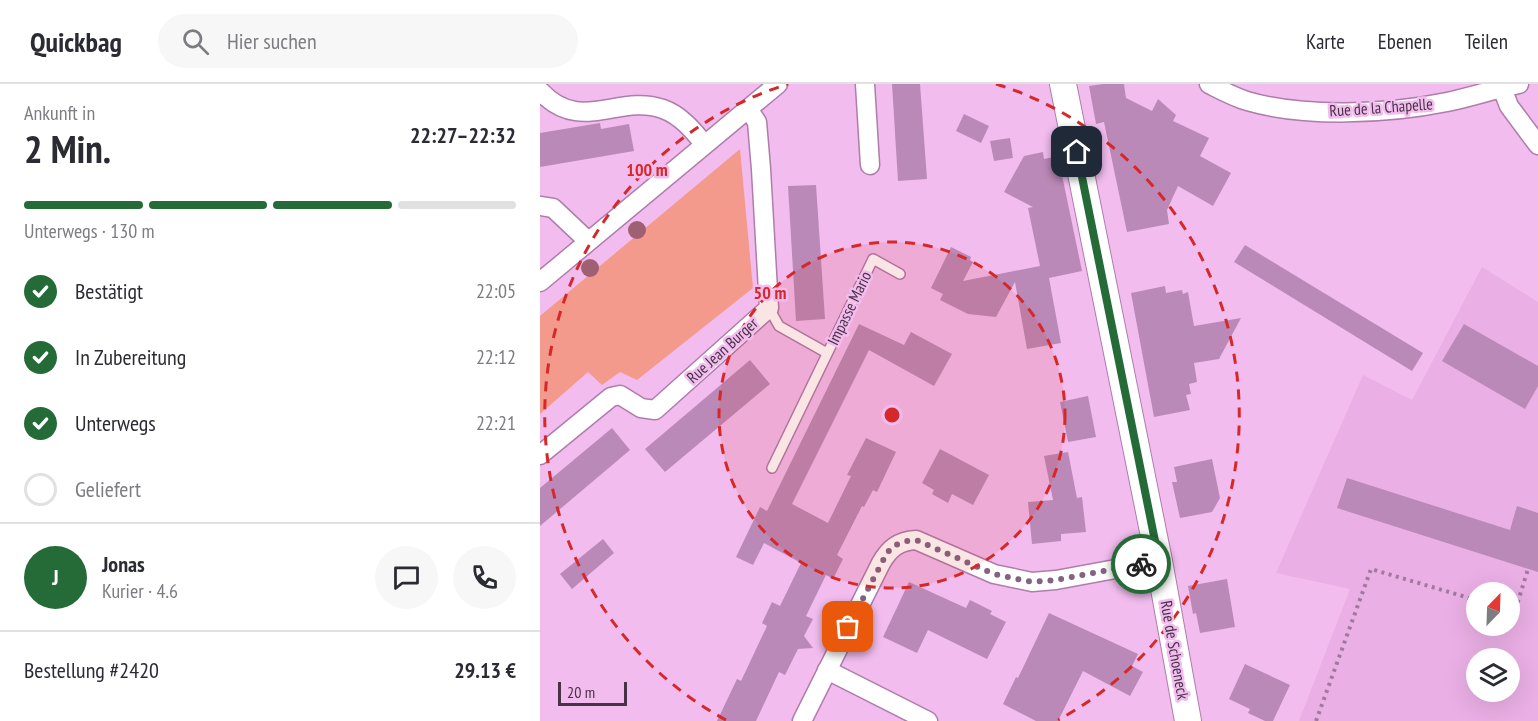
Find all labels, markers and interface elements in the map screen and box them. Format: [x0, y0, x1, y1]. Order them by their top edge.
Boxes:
search box [158, 14, 578, 68]
text: Quickbag [30, 23, 122, 60]
icon: search [179, 25, 212, 58]
text: Hier suchen [227, 27, 317, 55]
text: Karte [1306, 28, 1345, 55]
text: Ebenen [1378, 28, 1432, 55]
text: Teilen [1465, 28, 1508, 55]
street label: Rue de la Chapelle [1329, 93, 1433, 121]
text: Ankunft in [24, 100, 95, 126]
text: 22:27–22:32 [410, 121, 516, 149]
text: 2 Min. [24, 123, 111, 174]
pin [1051, 126, 1102, 177]
icon: home [1060, 135, 1093, 168]
text: 100 m [626, 158, 668, 181]
text: Unterwegs · 130 m [24, 218, 154, 244]
street label: Impasse Mario [823, 268, 875, 348]
icon: check [24, 275, 57, 308]
text: Bestätigt [75, 277, 143, 305]
text: 22:05 [476, 278, 516, 304]
text: 50 m [754, 281, 786, 304]
street label: Rue Jean Burger [682, 312, 762, 387]
icon: check [24, 341, 57, 374]
text: In Zubereitung [75, 343, 186, 371]
text: 22:12 [476, 344, 516, 370]
centre of rings [882, 405, 902, 425]
icon: check [24, 407, 57, 440]
text: Unterwegs [75, 409, 156, 437]
text: 22:21 [476, 410, 516, 436]
text: Geliefert [75, 475, 141, 503]
courier [1111, 534, 1171, 594]
button: chat [375, 546, 438, 609]
button: phone [453, 546, 516, 609]
icon: bike [1125, 548, 1158, 581]
text: Jonas [102, 550, 145, 578]
text: J [52, 563, 59, 591]
text: Kurier · 4.6 [102, 578, 178, 604]
north arrow [1466, 582, 1520, 636]
map controls [1466, 582, 1520, 702]
street label: Rue de Schoeneck [1156, 599, 1194, 702]
pin [822, 601, 873, 652]
icon: bag [831, 610, 864, 643]
button: layers [1466, 648, 1520, 702]
text: Bestellung #2420 [24, 656, 159, 684]
text: 29.13 € [454, 656, 516, 684]
scale bar [558, 679, 627, 706]
text: 20 m [567, 682, 595, 702]

